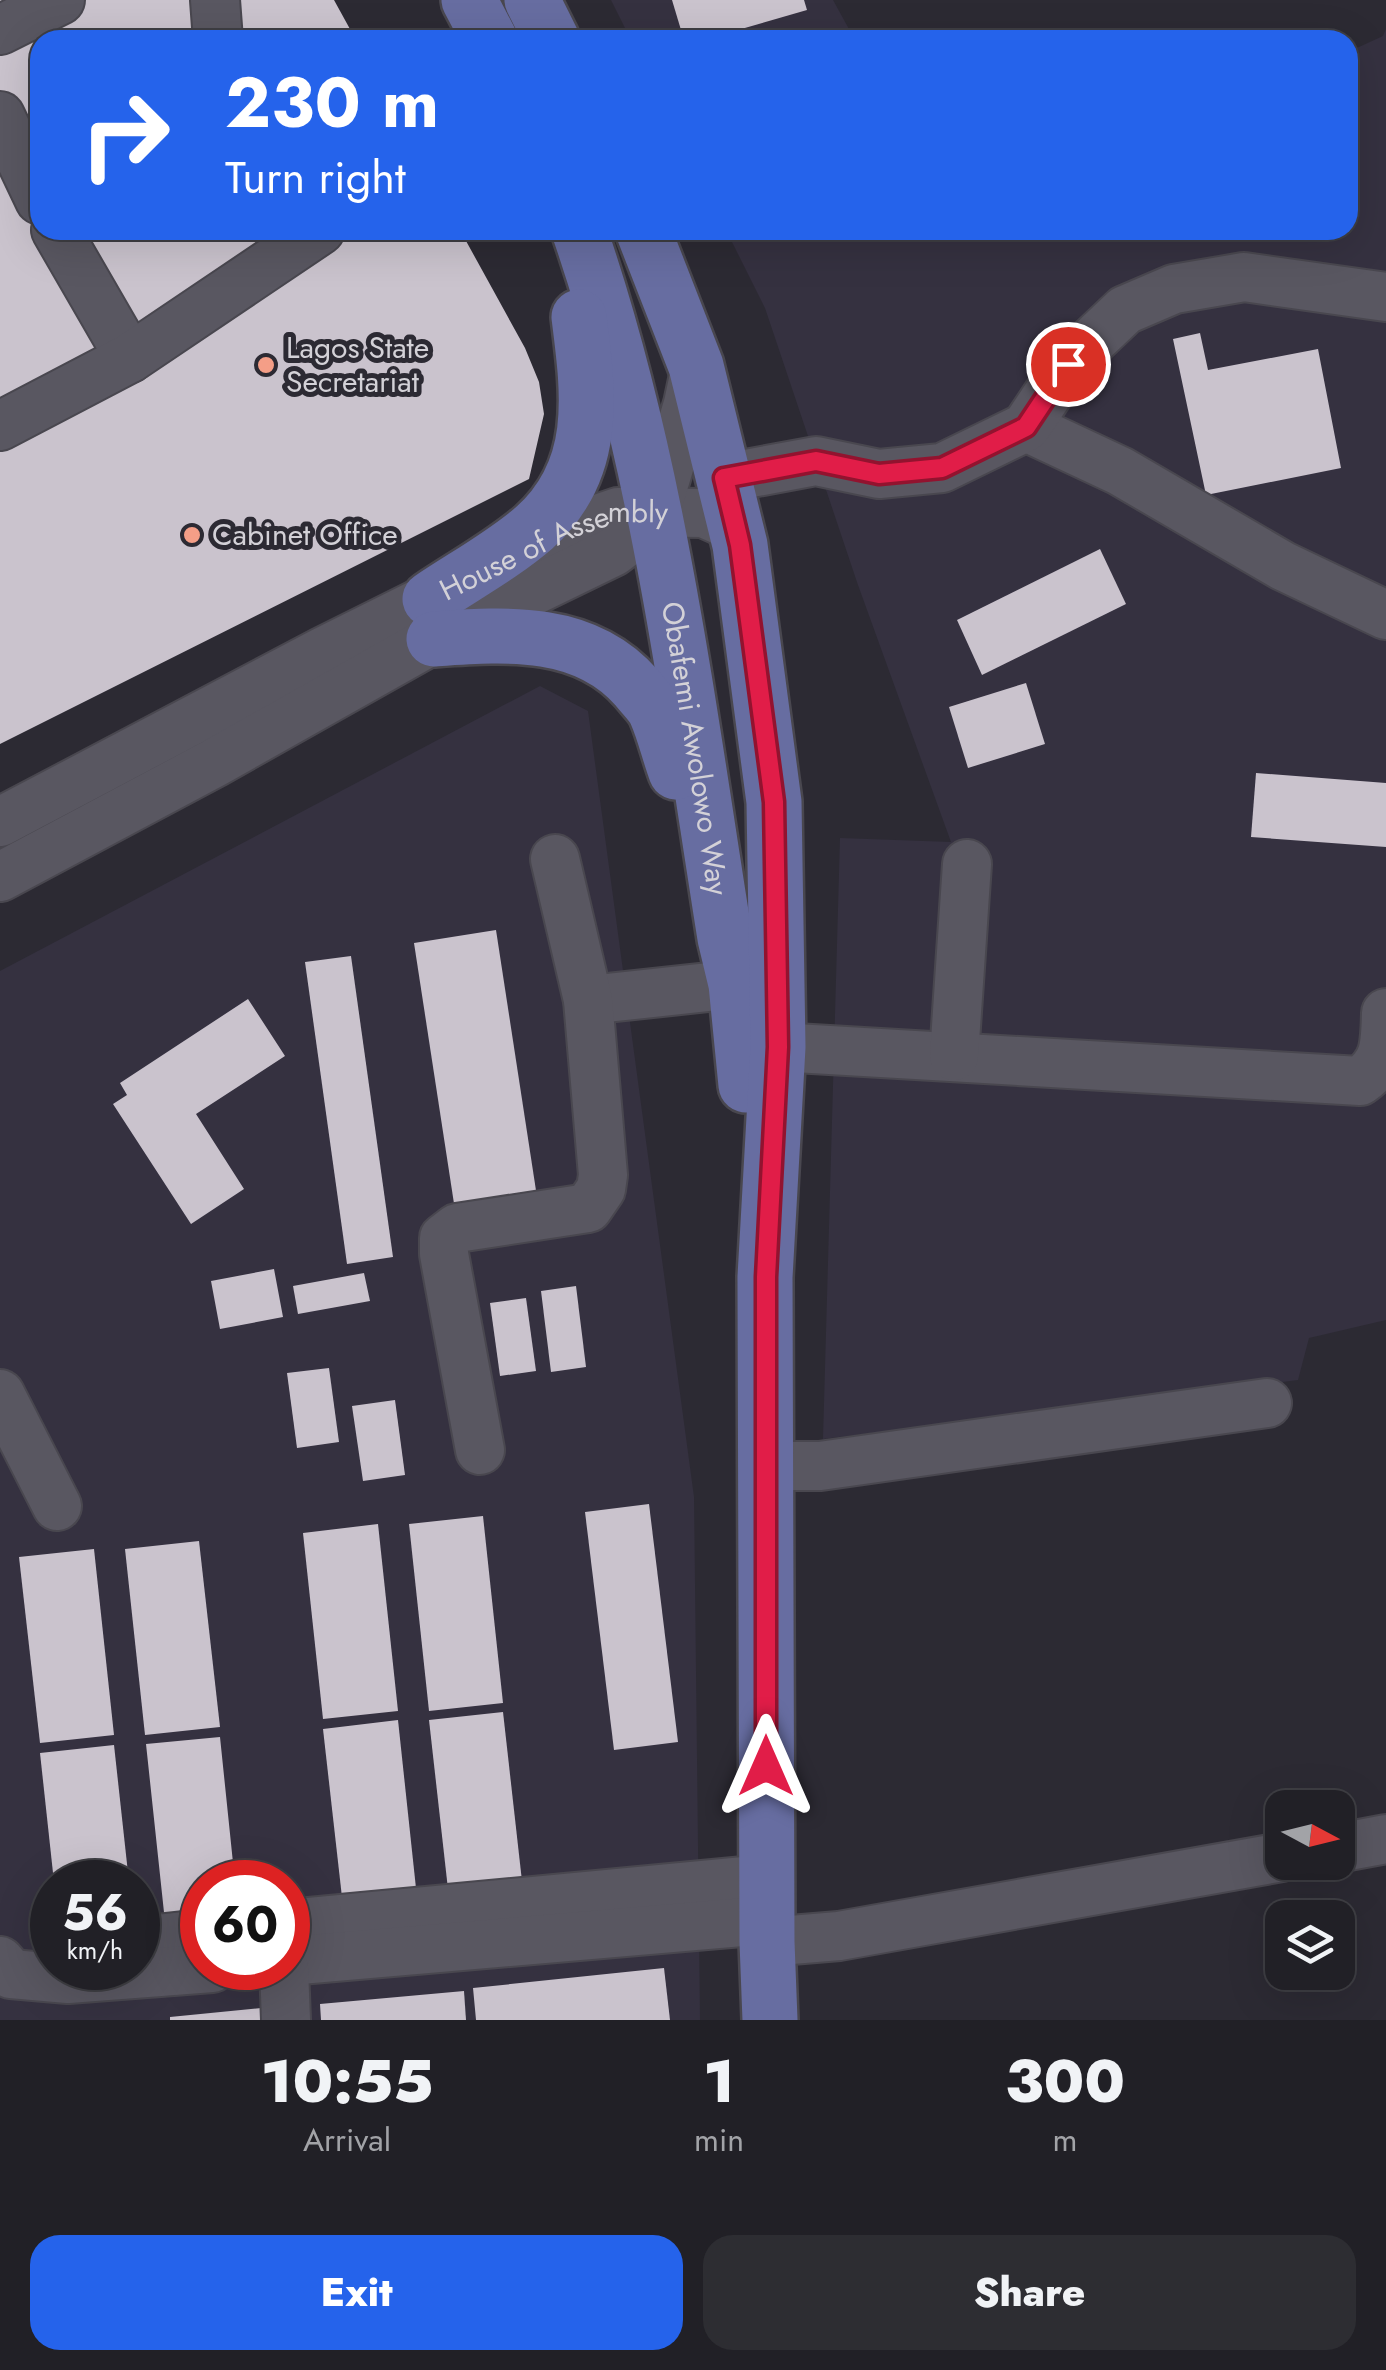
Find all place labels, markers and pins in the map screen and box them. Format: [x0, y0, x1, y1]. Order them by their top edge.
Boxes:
pin [1026, 322, 1111, 407]
place label: Lagos State Secretariat [286, 326, 429, 403]
marker: Lagos State Secretariat [255, 354, 277, 376]
place label: Cabinet Office [212, 513, 398, 556]
marker: Cabinet Office [181, 524, 203, 546]

